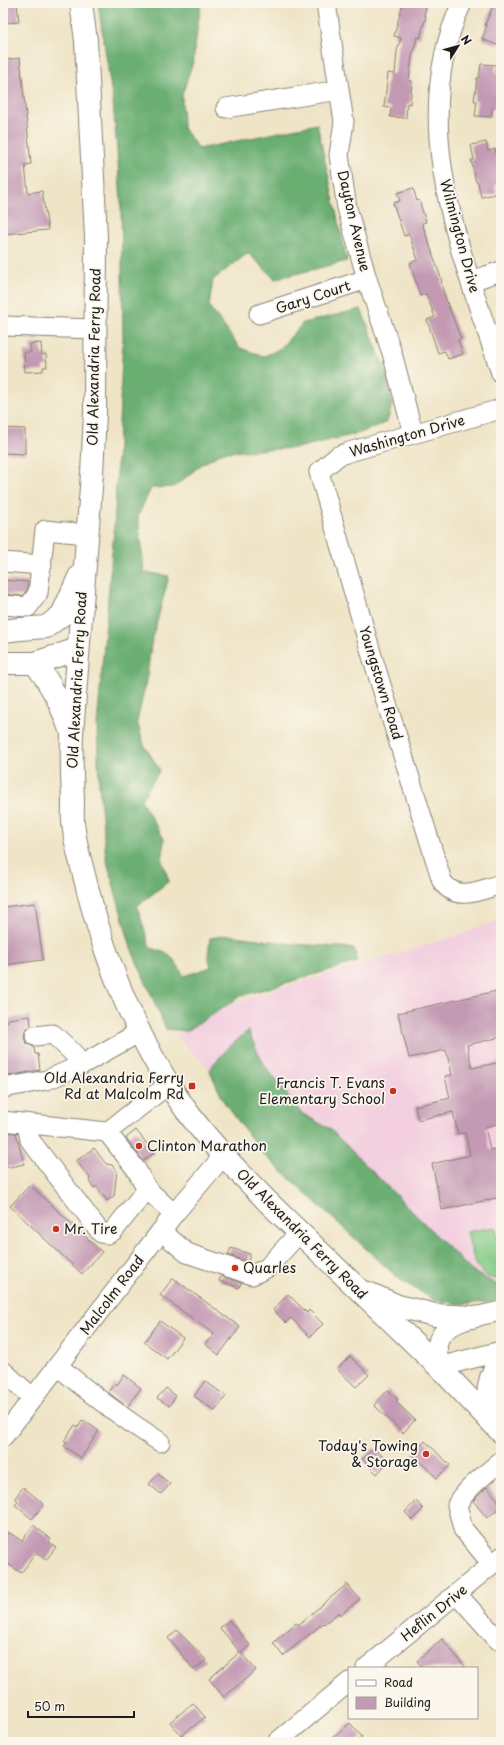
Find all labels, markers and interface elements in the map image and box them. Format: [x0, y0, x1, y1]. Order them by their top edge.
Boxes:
north arrow [438, 26, 478, 66]
text: N [457, 31, 476, 49]
street label: Dayton Avenue [333, 168, 376, 274]
street label: Wilmington Drive [435, 177, 486, 295]
street label: Old Alexandria Ferry Road [81, 268, 106, 446]
street label: Gary Court [273, 275, 353, 318]
street label: Washington Drive [347, 409, 467, 462]
street label: Old Alexandria Ferry Road [61, 591, 92, 769]
street label: Youngstown Road [354, 623, 409, 742]
place label: Old Alexandria Ferry Rd at Malcolm Rd [44, 1067, 184, 1104]
place label: Francis T. Evans Elementary School [259, 1072, 385, 1109]
marker: Old Alexandria Ferry Rd at Malcolm Rd [187, 1081, 197, 1091]
marker: Francis T. Evans Elementary School [388, 1086, 398, 1096]
place label: Clinton Marathon [147, 1135, 267, 1156]
marker: Clinton Marathon [134, 1141, 144, 1151]
street label: Old Alexandria Ferry Road [232, 1163, 373, 1304]
place label: Mr. Tire [64, 1218, 117, 1239]
marker: Mr. Tire [51, 1224, 61, 1234]
street label: Malcolm Road [75, 1250, 149, 1339]
place label: Quarles [243, 1257, 296, 1278]
marker: Quarles [230, 1263, 240, 1273]
place label: Today's Towing & Storage [318, 1435, 418, 1472]
marker: Today's Towing & Storage [421, 1449, 431, 1459]
street label: Heflin Drive [396, 1579, 472, 1646]
legend [348, 1667, 478, 1719]
text: Road [384, 1673, 413, 1691]
scale bar [28, 1693, 134, 1719]
text: Building [384, 1693, 431, 1711]
text: 50 m [34, 1697, 65, 1715]

